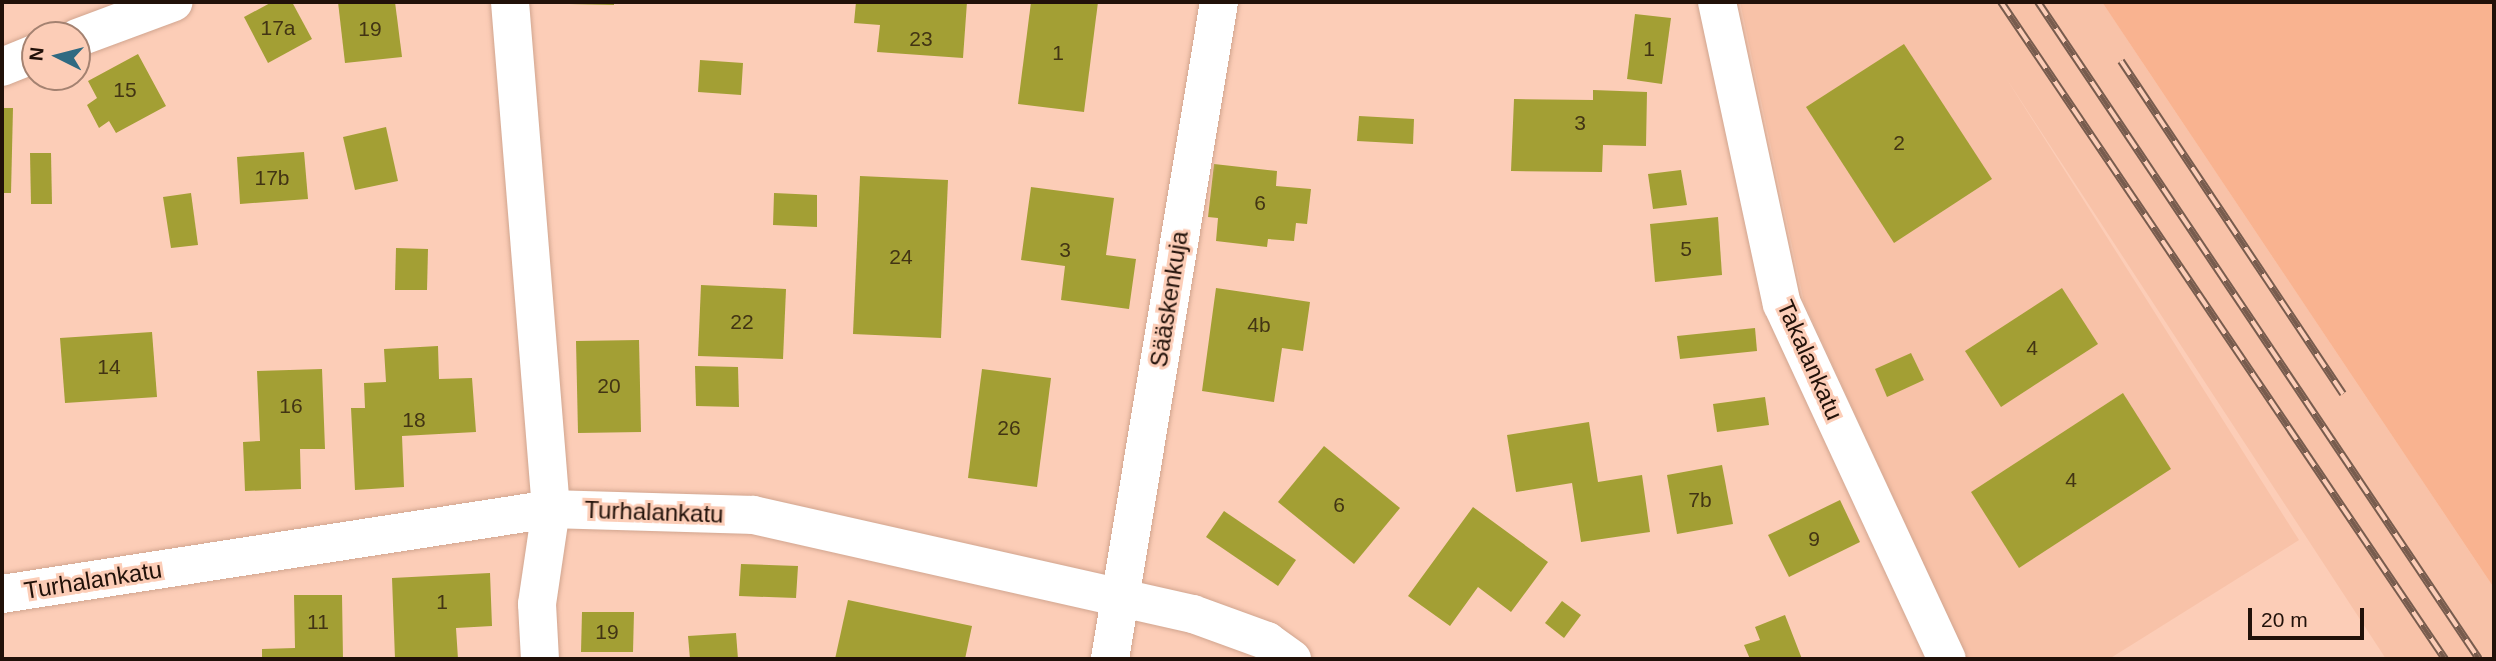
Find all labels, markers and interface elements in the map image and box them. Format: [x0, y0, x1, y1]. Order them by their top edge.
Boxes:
house number: 17a [260, 15, 296, 41]
house number: 19 [358, 16, 382, 42]
north arrow [21, 21, 91, 91]
house number: 23 [909, 26, 933, 52]
house number: 1 [1643, 36, 1655, 62]
house number: 1 [1052, 40, 1064, 66]
text: N [25, 46, 48, 62]
house number: 15 [113, 77, 137, 103]
house number: 3 [1574, 110, 1586, 136]
house number: 2 [1893, 130, 1905, 156]
house number: 17b [254, 165, 290, 191]
house number: 6 [1254, 190, 1266, 216]
street label: Sääskenkuja [1144, 229, 1194, 369]
house number: 5 [1680, 236, 1692, 262]
house number: 3 [1059, 237, 1071, 263]
house number: 24 [889, 244, 913, 270]
street label: Takalankatu [1771, 296, 1849, 424]
house number: 22 [730, 309, 754, 335]
house number: 4b [1247, 312, 1271, 338]
house number: 4 [2026, 335, 2038, 361]
house number: 14 [97, 354, 121, 380]
house number: 20 [597, 373, 621, 399]
house number: 16 [279, 393, 303, 419]
house number: 18 [402, 407, 426, 433]
house number: 26 [997, 415, 1021, 441]
house number: 4 [2065, 467, 2077, 493]
house number: 7b [1688, 487, 1712, 513]
house number: 6 [1333, 492, 1345, 518]
street label: Turhalankatu [584, 495, 724, 529]
house number: 9 [1808, 526, 1820, 552]
street label: Turhalankatu [22, 555, 164, 605]
house number: 1 [436, 589, 448, 615]
scale bar [2251, 594, 2366, 638]
text: 20 m [2261, 608, 2308, 631]
house number: 11 [307, 609, 329, 635]
house number: 19 [595, 619, 619, 645]

